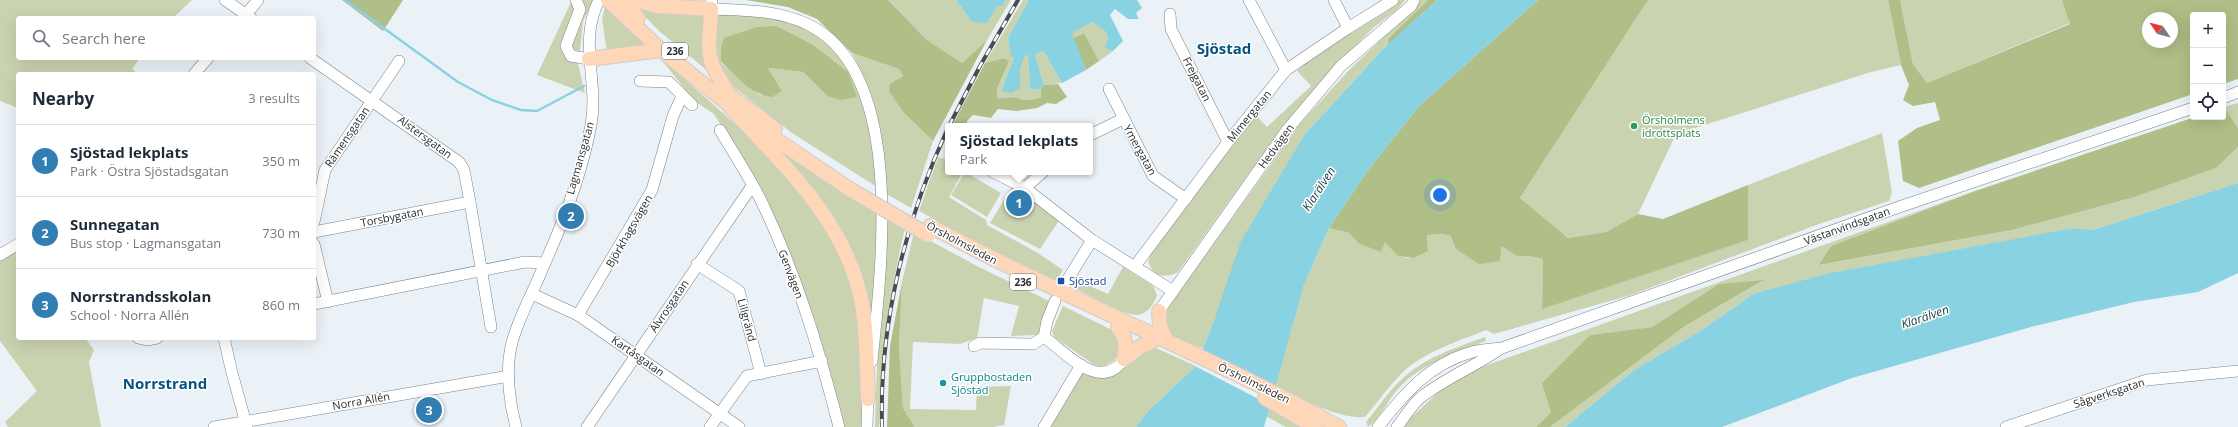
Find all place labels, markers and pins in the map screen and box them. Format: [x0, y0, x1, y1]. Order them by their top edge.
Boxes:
place label: Örsholmens idrottsplats [1642, 112, 1705, 140]
marker: Örsholmens idrottsplats [1629, 121, 1639, 131]
pin: 1 [1006, 188, 1032, 218]
pin: 2 [558, 201, 584, 231]
place label: Sjöstad [1069, 273, 1106, 288]
marker: Sjöstad [1056, 276, 1066, 286]
place label: Gruppbostaden Sjöstad [951, 369, 1032, 397]
marker: Gruppbostaden Sjöstad [938, 378, 948, 388]
pin: 3 [416, 395, 442, 425]

